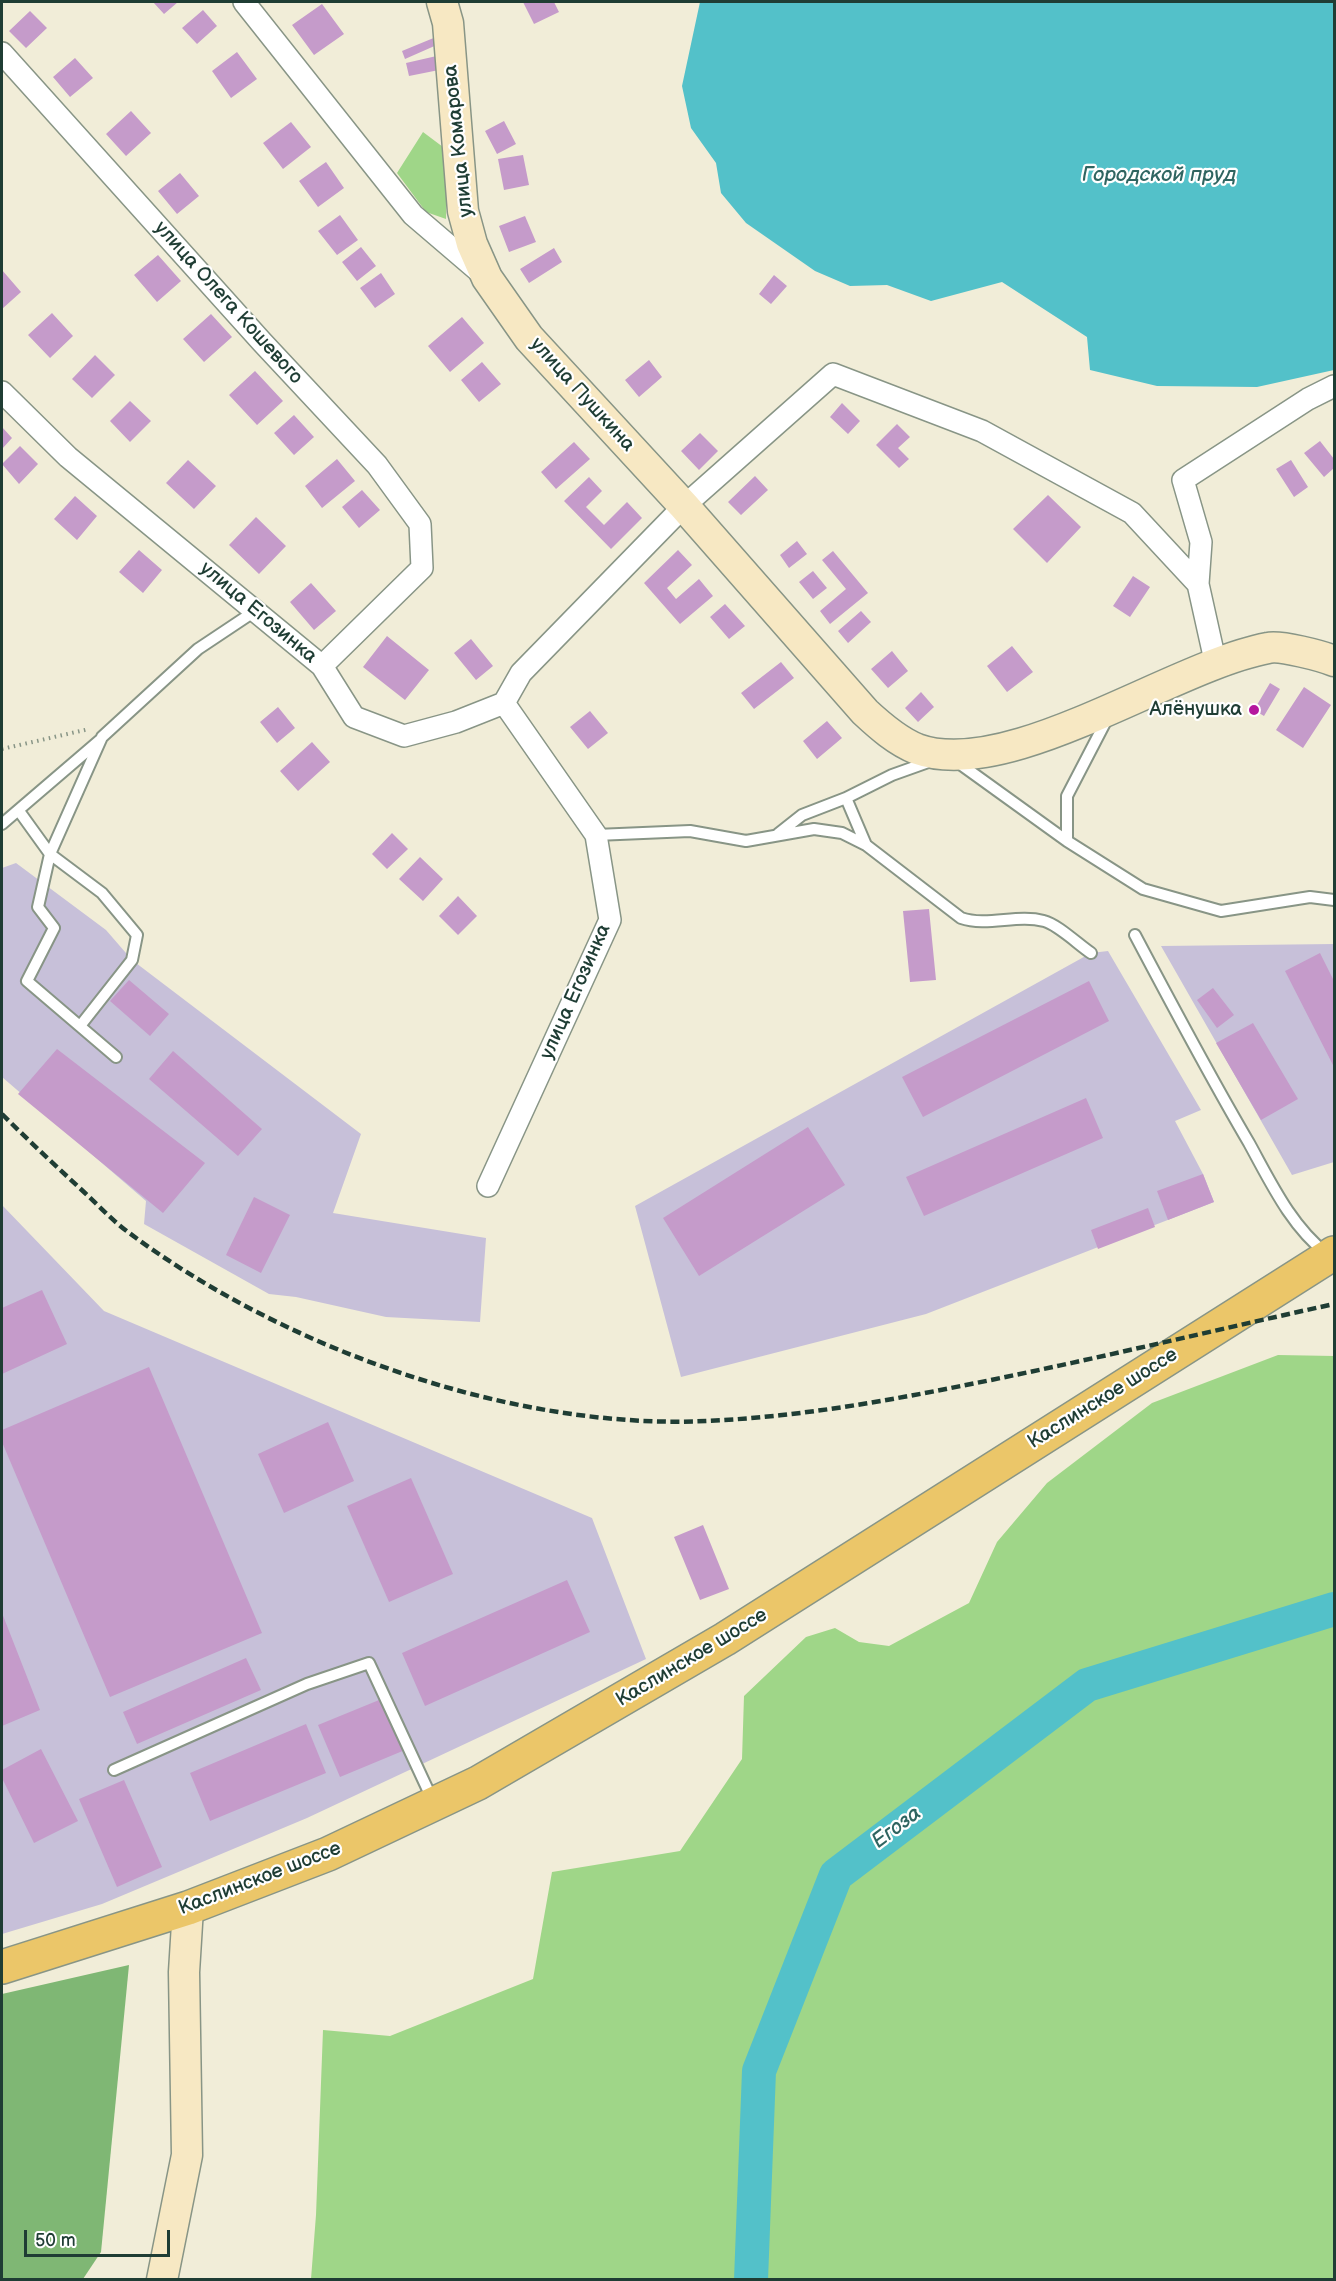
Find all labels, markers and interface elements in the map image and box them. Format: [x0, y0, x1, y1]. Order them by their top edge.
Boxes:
street label: улица Комарова [439, 64, 479, 218]
water label: Городской пруд [1082, 163, 1236, 189]
street label: улица Олега Кошевого [149, 217, 307, 389]
street label: улица Пушкина [524, 333, 640, 457]
street label: улица Егозинка [195, 557, 321, 669]
place label: Алёнушка [1149, 698, 1242, 722]
marker: Алёнушка [1247, 703, 1261, 717]
street label: улица Егозинка [535, 921, 617, 1063]
street label: Каслинское шоссе [1024, 1343, 1182, 1455]
street label: Каслинское шоссе [612, 1603, 772, 1713]
water label: Егоза [867, 1801, 927, 1855]
street label: Каслинское шоссе [175, 1837, 345, 1921]
scale bar [27, 2218, 172, 2256]
text: 50 m [35, 2230, 76, 2251]

